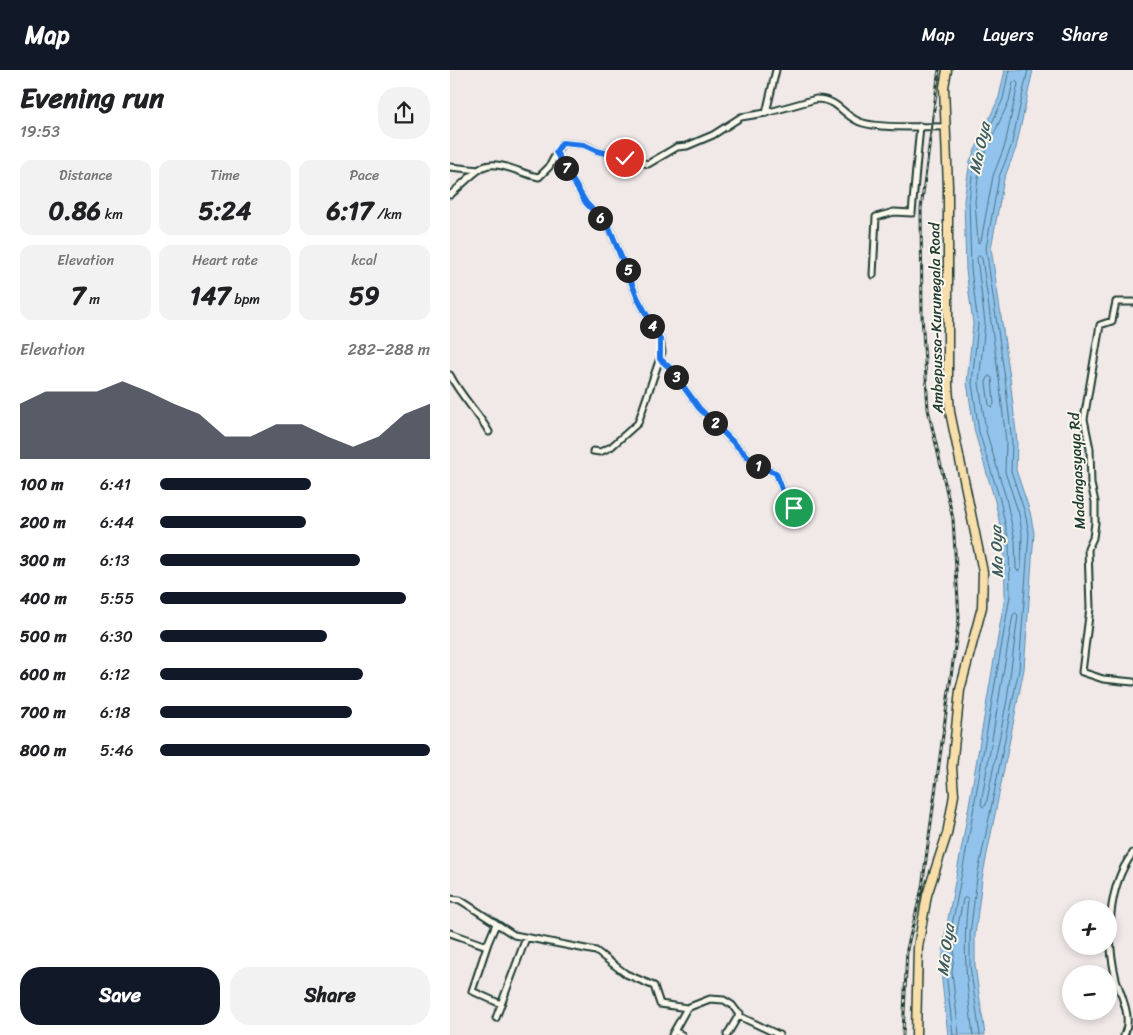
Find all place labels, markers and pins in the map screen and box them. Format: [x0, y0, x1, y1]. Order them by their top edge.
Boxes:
pin [604, 137, 646, 179]
pin: 7 [554, 156, 578, 180]
pin: 6 [588, 206, 612, 230]
pin: 5 [616, 258, 640, 282]
pin: 4 [640, 314, 664, 338]
pin: 3 [664, 364, 688, 390]
pin: 2 [702, 410, 728, 436]
pin: 1 [746, 454, 770, 478]
pin [773, 487, 815, 529]

